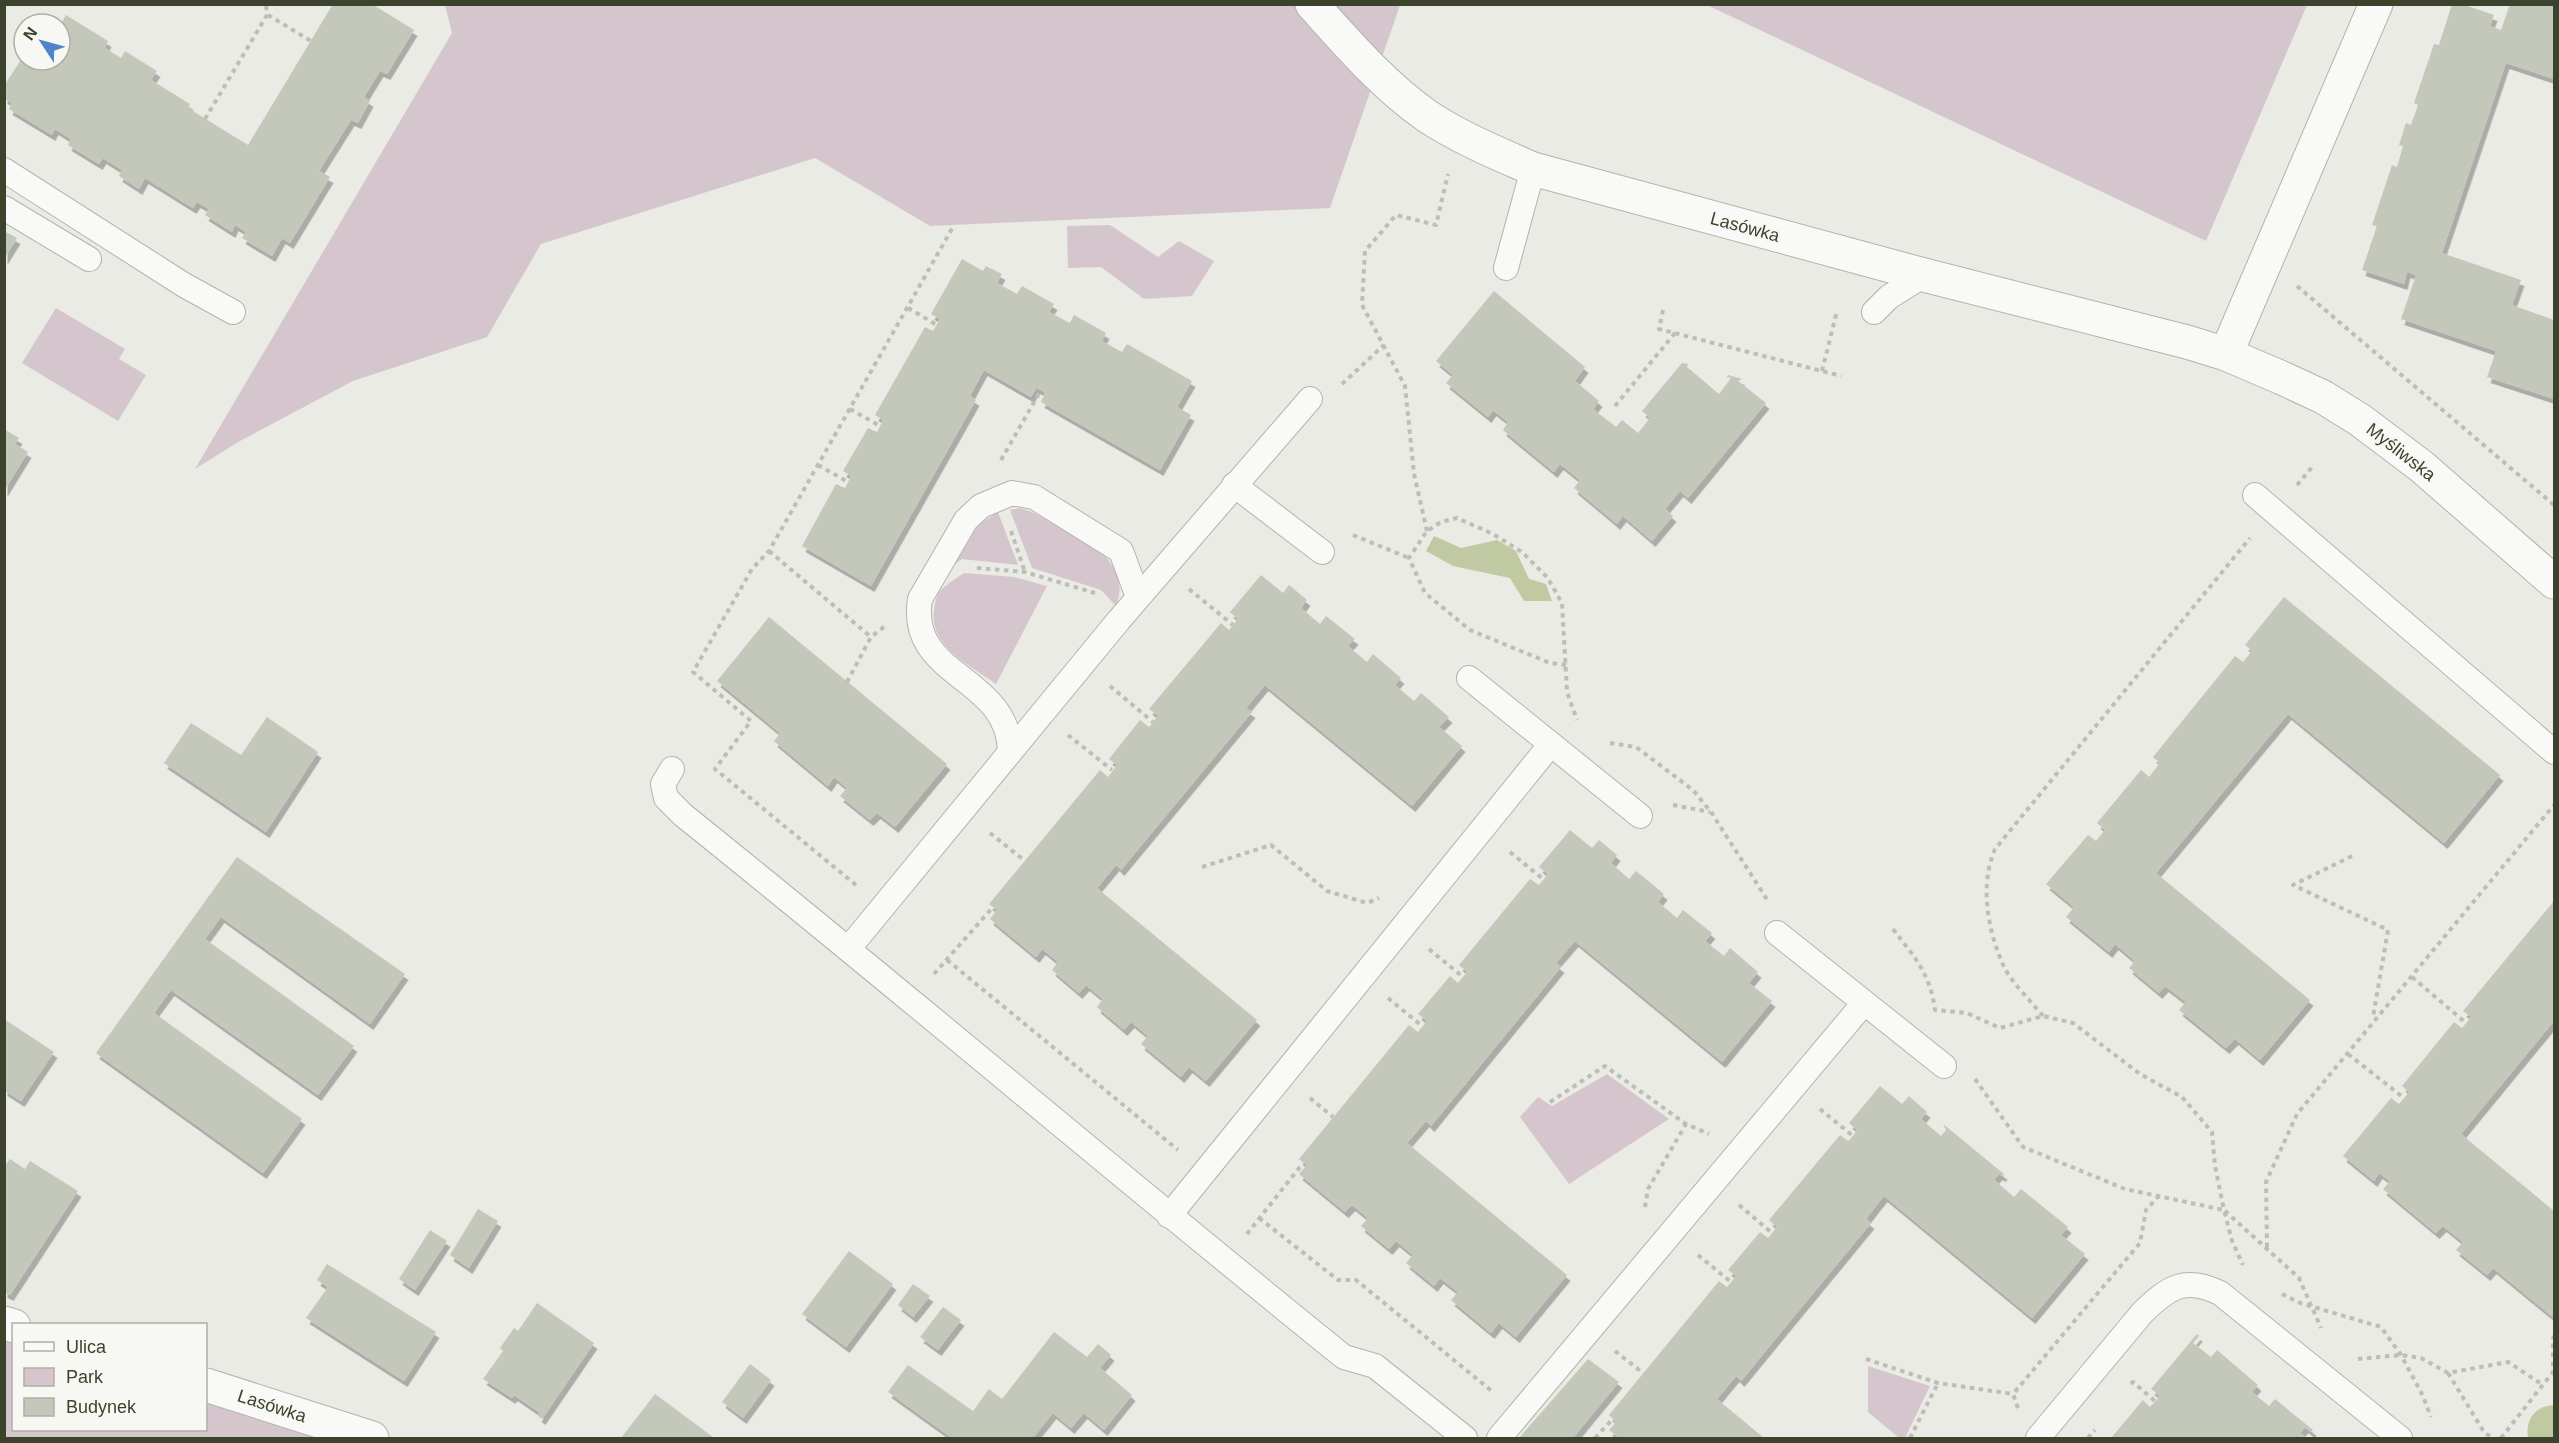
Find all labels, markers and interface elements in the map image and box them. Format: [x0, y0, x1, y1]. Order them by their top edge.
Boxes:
north arrow [12, 12, 72, 72]
text: N [20, 24, 41, 43]
street label: Lasówka [1708, 208, 1783, 246]
street label: Myśliwska [2363, 419, 2440, 486]
legend [12, 1323, 207, 1431]
text: Ulica [66, 1337, 107, 1357]
text: Park [66, 1367, 104, 1387]
street label: Lasówka [235, 1386, 310, 1427]
text: Budynek [66, 1397, 137, 1417]

